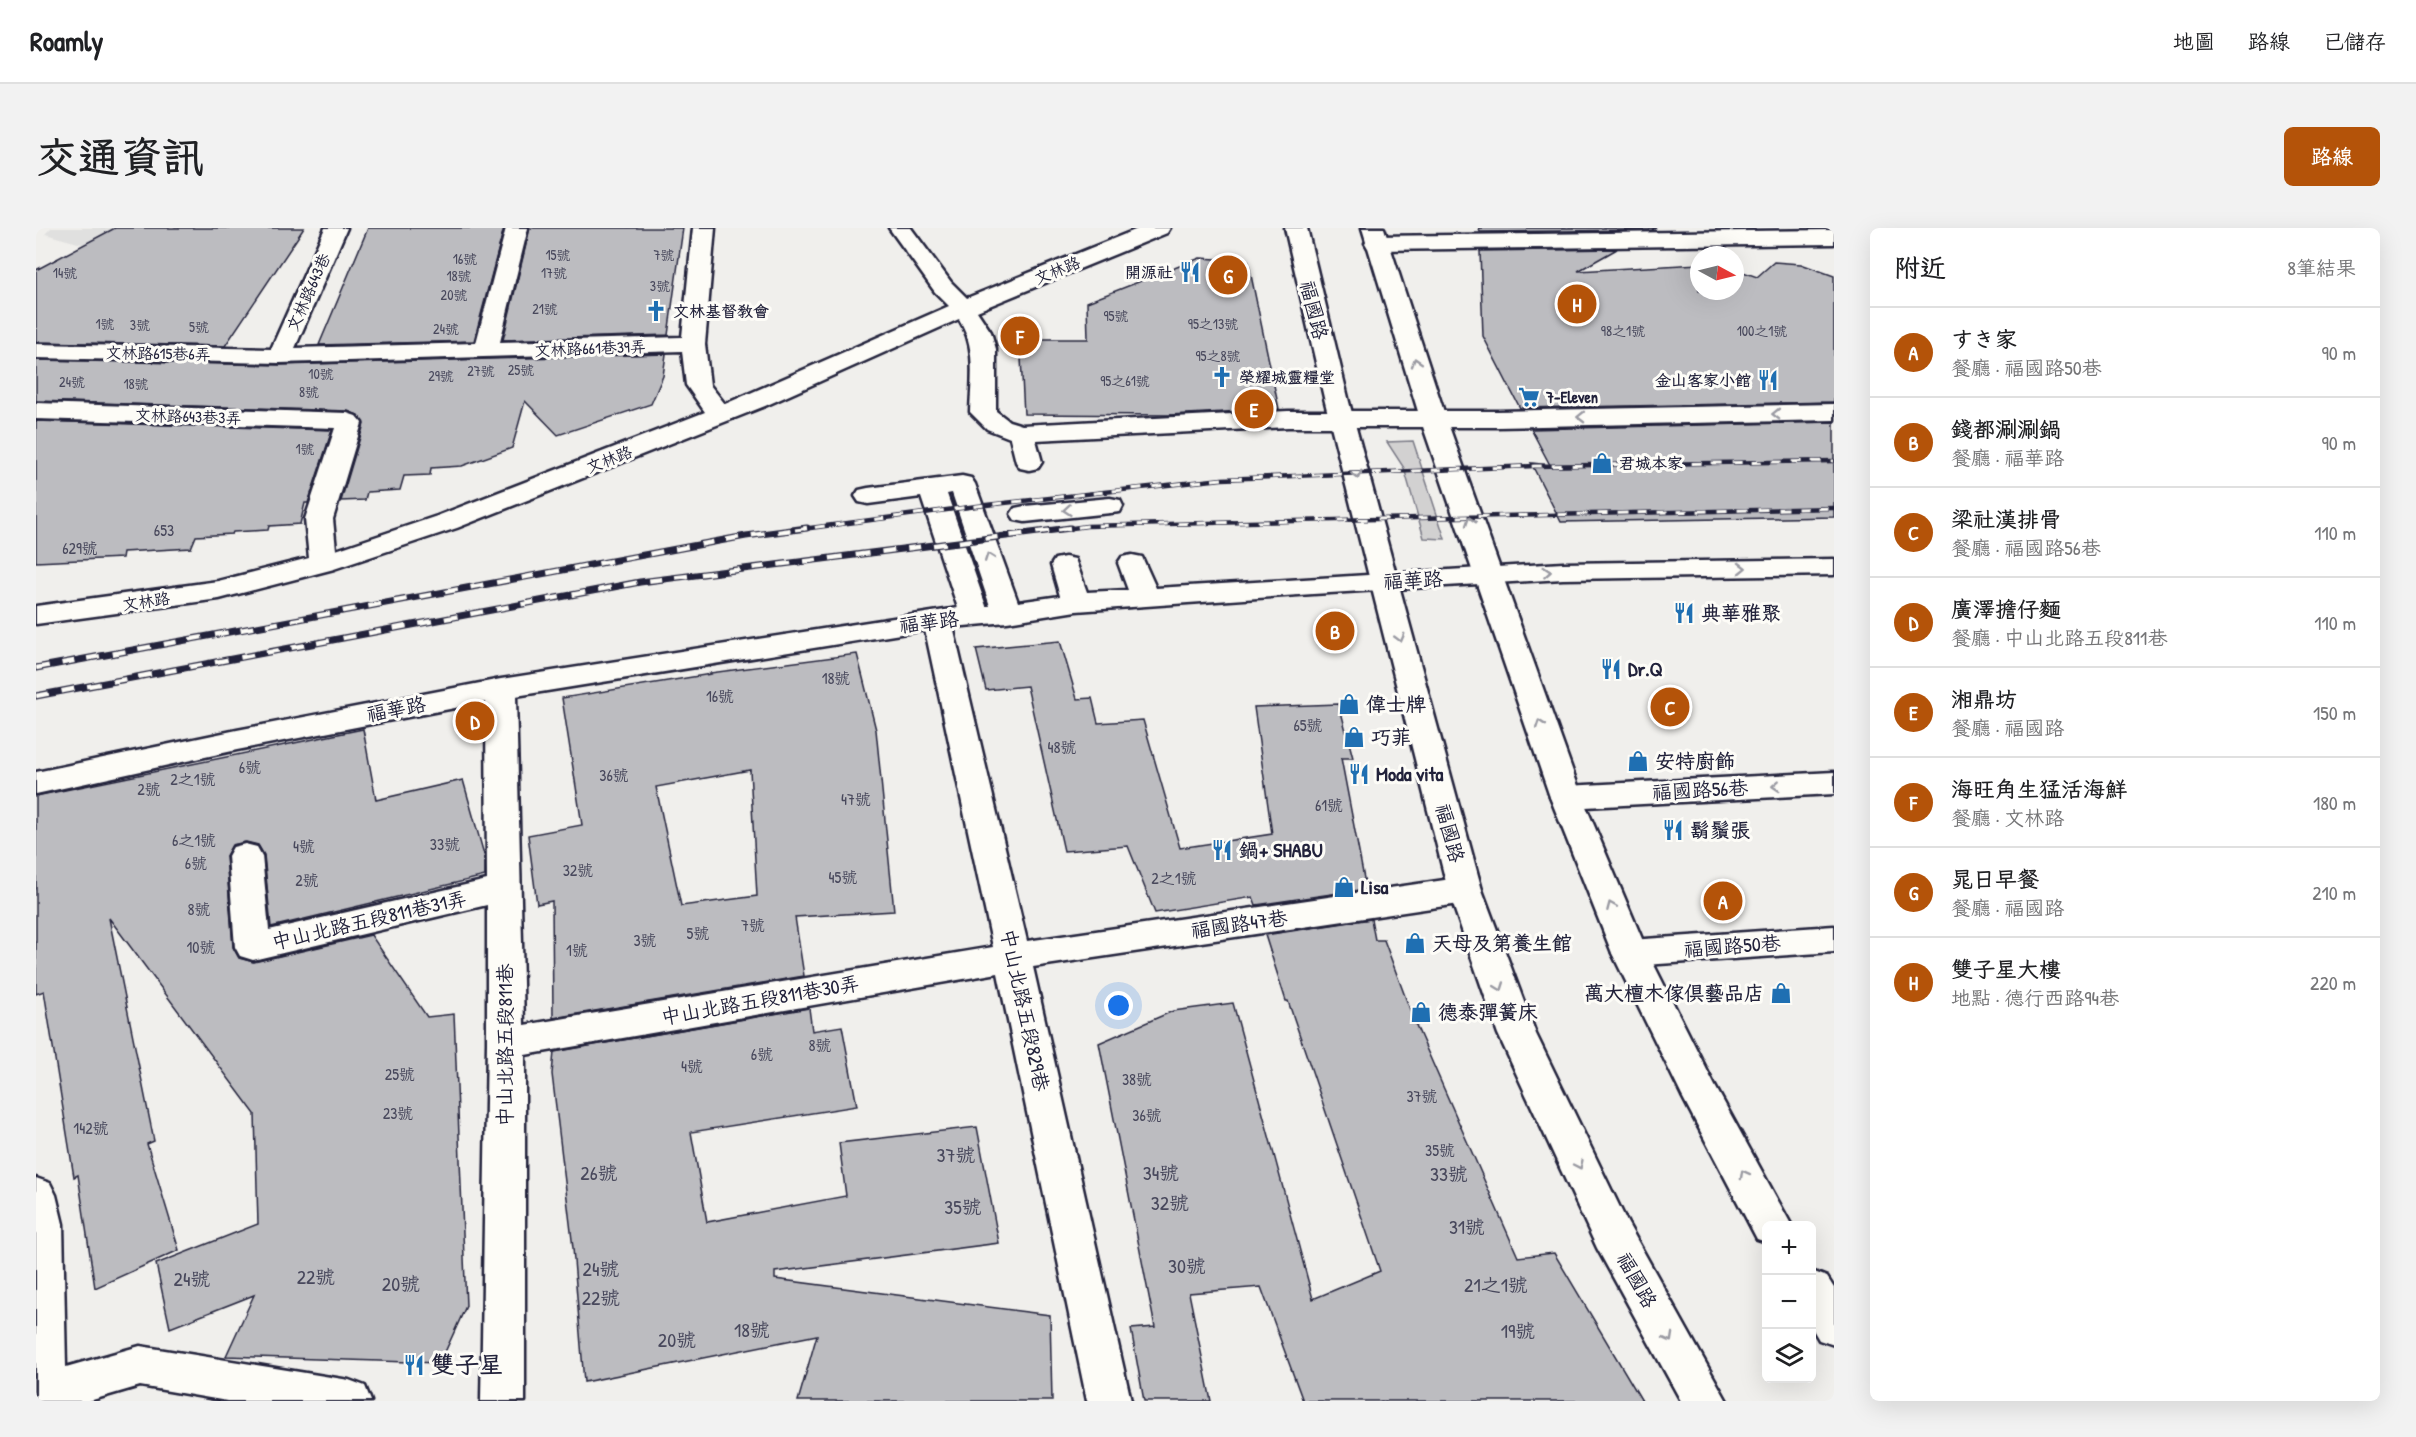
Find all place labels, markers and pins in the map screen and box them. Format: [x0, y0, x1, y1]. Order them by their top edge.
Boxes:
pin: G [1208, 252, 1248, 298]
restaurant icon: 開源社 [1178, 260, 1202, 284]
place label: 開源社 [1125, 261, 1173, 283]
pin: H [1558, 282, 1596, 326]
church icon: 文林基督教會 [644, 299, 668, 323]
place label: 文林基督教會 [673, 300, 769, 322]
pin: F [1000, 314, 1040, 358]
church icon: 榮耀城靈糧堂 [1210, 365, 1234, 389]
place label: 榮耀城靈糧堂 [1239, 366, 1335, 388]
restaurant icon: 金山客家小館 [1756, 368, 1780, 392]
place label: 金山客家小館 [1655, 369, 1751, 391]
supermarket icon: 7-Eleven [1517, 385, 1541, 409]
pin: E [1234, 386, 1274, 432]
place label: 7-Eleven [1545, 386, 1598, 408]
shop icon: 君城本家 [1590, 451, 1614, 475]
place label: 君城本家 [1619, 452, 1683, 474]
place label: 典華雅聚 [1701, 599, 1781, 626]
restaurant icon: 典華雅聚 [1672, 601, 1696, 625]
pin: B [1316, 608, 1354, 654]
place label: Dr.Q [1628, 655, 1663, 682]
restaurant icon: Dr.Q [1599, 657, 1623, 681]
pin: C [1650, 684, 1690, 730]
place label: 偉士牌 [1366, 690, 1426, 717]
shop icon: 偉士牌 [1337, 692, 1361, 716]
pin: D [456, 698, 494, 744]
place label: 巧菲 [1371, 723, 1411, 750]
shop icon: 巧菲 [1342, 725, 1366, 749]
place label: 安特廚飾 [1655, 747, 1735, 774]
shop icon: 安特廚飾 [1626, 749, 1650, 773]
place label: Moda vita [1376, 760, 1444, 787]
restaurant icon: Moda vita [1347, 762, 1371, 786]
place label: 鬍鬚張 [1690, 816, 1750, 843]
restaurant icon: 鬍鬚張 [1661, 818, 1685, 842]
place label: 鍋+ SHABU [1239, 836, 1323, 863]
restaurant icon: 鍋+ SHABU [1210, 838, 1234, 862]
place label: Lisa [1361, 873, 1389, 900]
shop icon: Lisa [1332, 875, 1356, 899]
pin: A [1704, 878, 1742, 924]
place label: 天母及第養生館 [1432, 929, 1572, 956]
shop icon: 天母及第養生館 [1403, 931, 1427, 955]
place label: 萬大檀木傢俱藝品店 [1584, 979, 1764, 1006]
shop icon: 萬大檀木傢俱藝品店 [1769, 981, 1793, 1005]
place label: 德泰彈簧床 [1438, 998, 1538, 1025]
shop icon: 德泰彈簧床 [1409, 1000, 1433, 1024]
place label: 雙子星 [431, 1348, 503, 1380]
restaurant icon: 雙子星 [402, 1353, 426, 1377]

